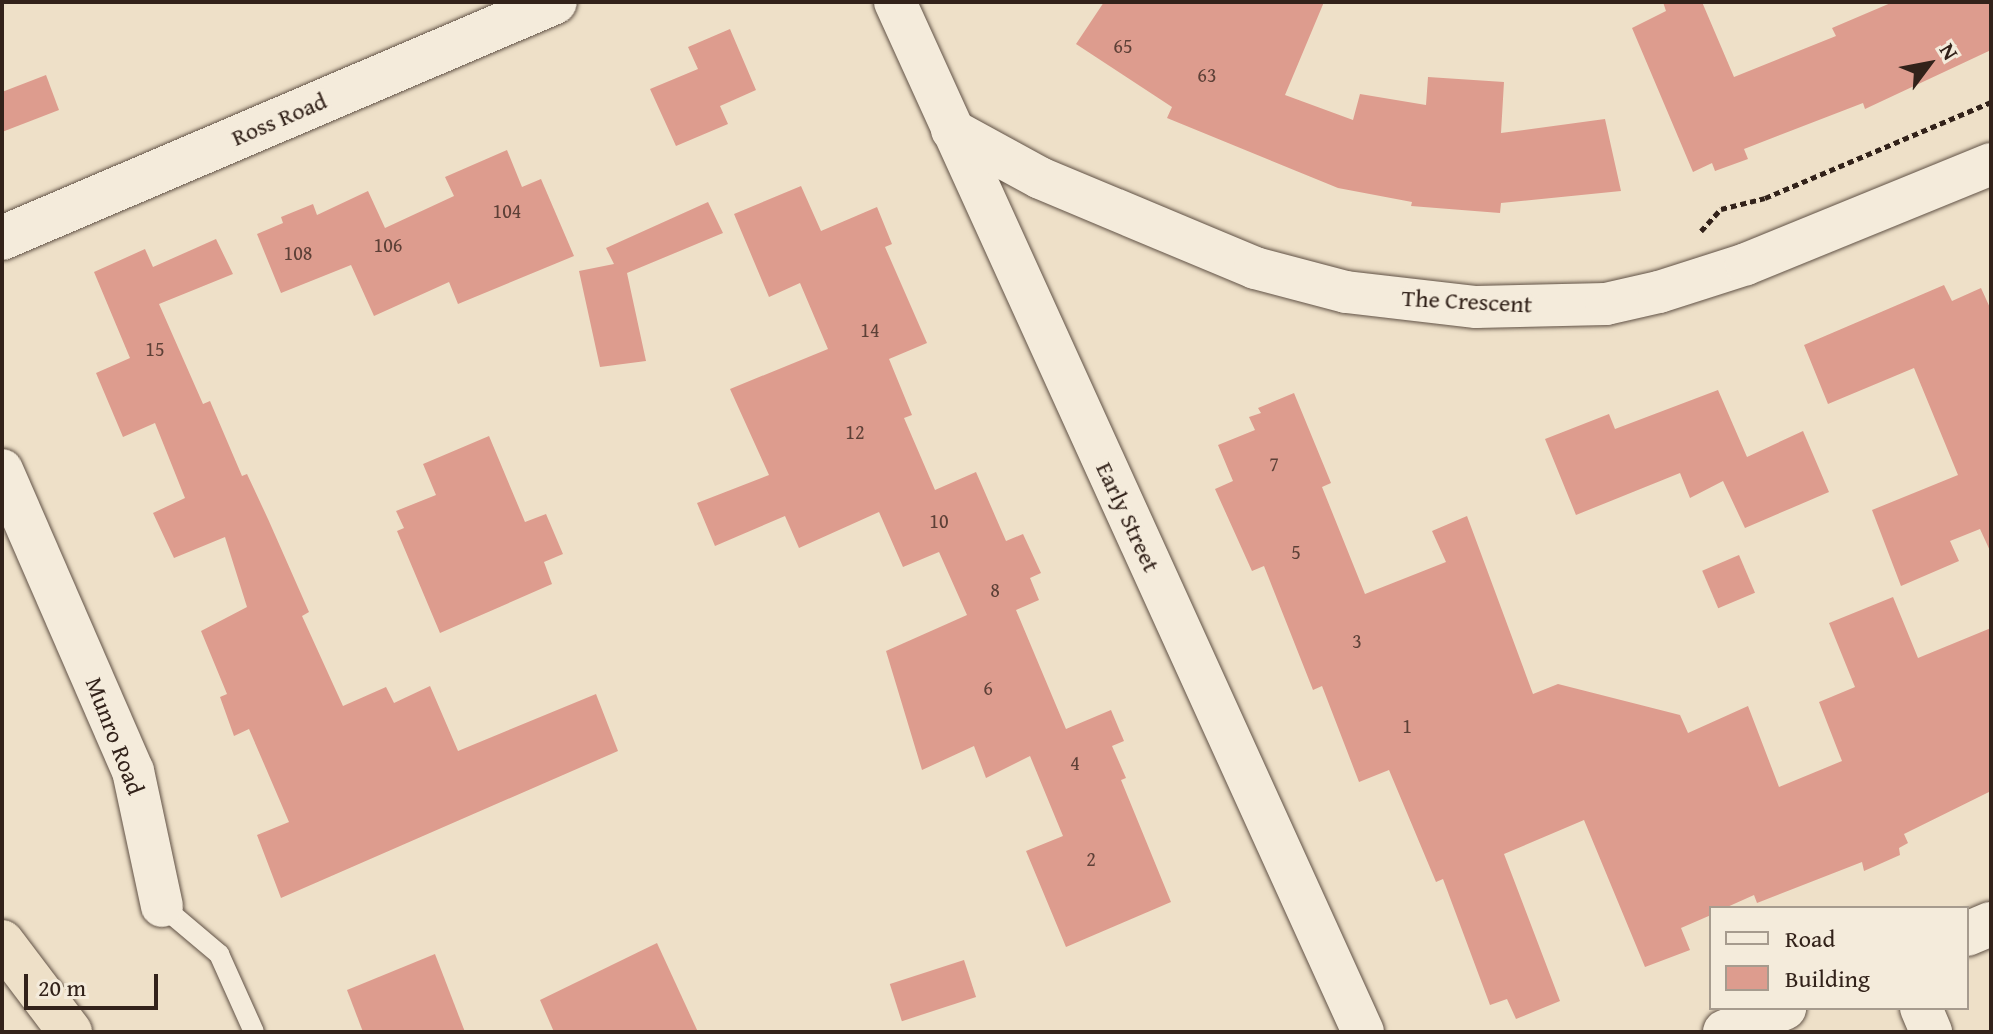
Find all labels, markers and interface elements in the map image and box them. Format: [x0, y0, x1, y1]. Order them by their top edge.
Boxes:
north arrow [1889, 24, 1969, 104]
house number: 65 [1113, 33, 1133, 57]
text: N [1932, 37, 1967, 66]
house number: 63 [1197, 62, 1217, 86]
street label: Ross Road [227, 86, 331, 152]
house number: 104 [493, 198, 521, 222]
house number: 106 [374, 232, 402, 256]
house number: 108 [284, 240, 312, 264]
street label: The Crescent [1401, 283, 1533, 319]
house number: 14 [860, 317, 880, 341]
house number: 15 [145, 336, 165, 360]
house number: 12 [845, 419, 865, 443]
house number: 7 [1269, 451, 1279, 475]
street label: Early Street [1090, 457, 1166, 577]
house number: 10 [929, 508, 949, 532]
house number: 5 [1291, 539, 1301, 563]
house number: 8 [990, 577, 1000, 601]
house number: 3 [1352, 628, 1362, 652]
street label: Munro Road [79, 673, 151, 799]
house number: 6 [983, 675, 993, 699]
house number: 1 [1402, 713, 1412, 737]
house number: 4 [1070, 750, 1080, 774]
house number: 2 [1086, 846, 1096, 870]
legend [1709, 906, 1969, 1010]
text: Road [1785, 921, 1835, 956]
scale bar [28, 958, 162, 1008]
text: Building [1785, 961, 1870, 996]
text: 20 m [38, 970, 86, 1005]

